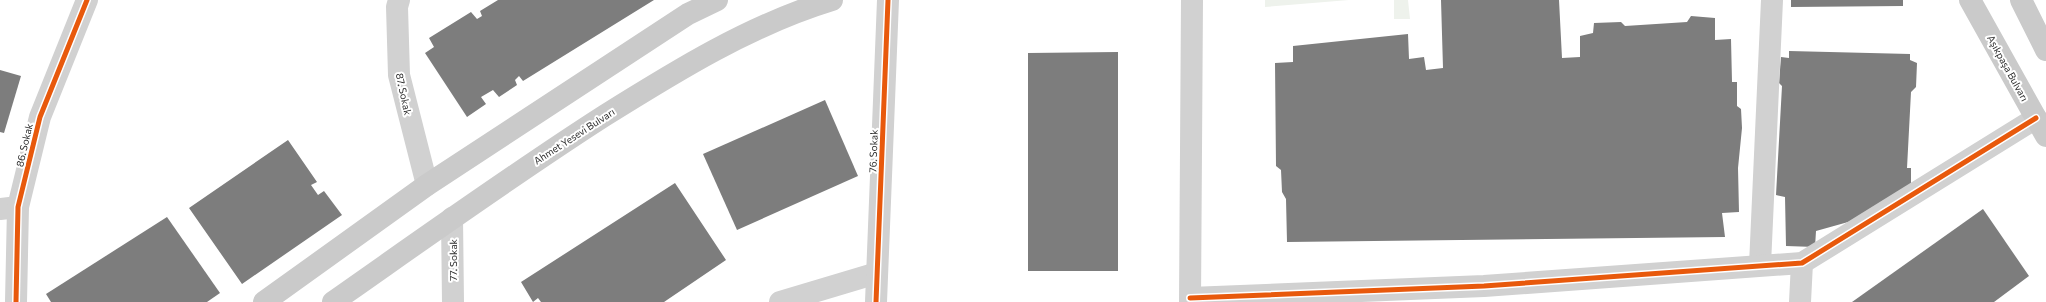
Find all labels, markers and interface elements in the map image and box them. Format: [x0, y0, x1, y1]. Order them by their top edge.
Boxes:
street label: Aşıkpaşa Bulvarı [1985, 33, 2031, 103]
street label: 87. Sokak [394, 72, 414, 117]
street label: Ahmet Yesevi Bulvarı [531, 105, 617, 167]
street label: 86. Sokak [13, 122, 35, 168]
street label: 76. Sokak [866, 129, 880, 173]
street label: 77. Sokak [447, 238, 459, 281]

